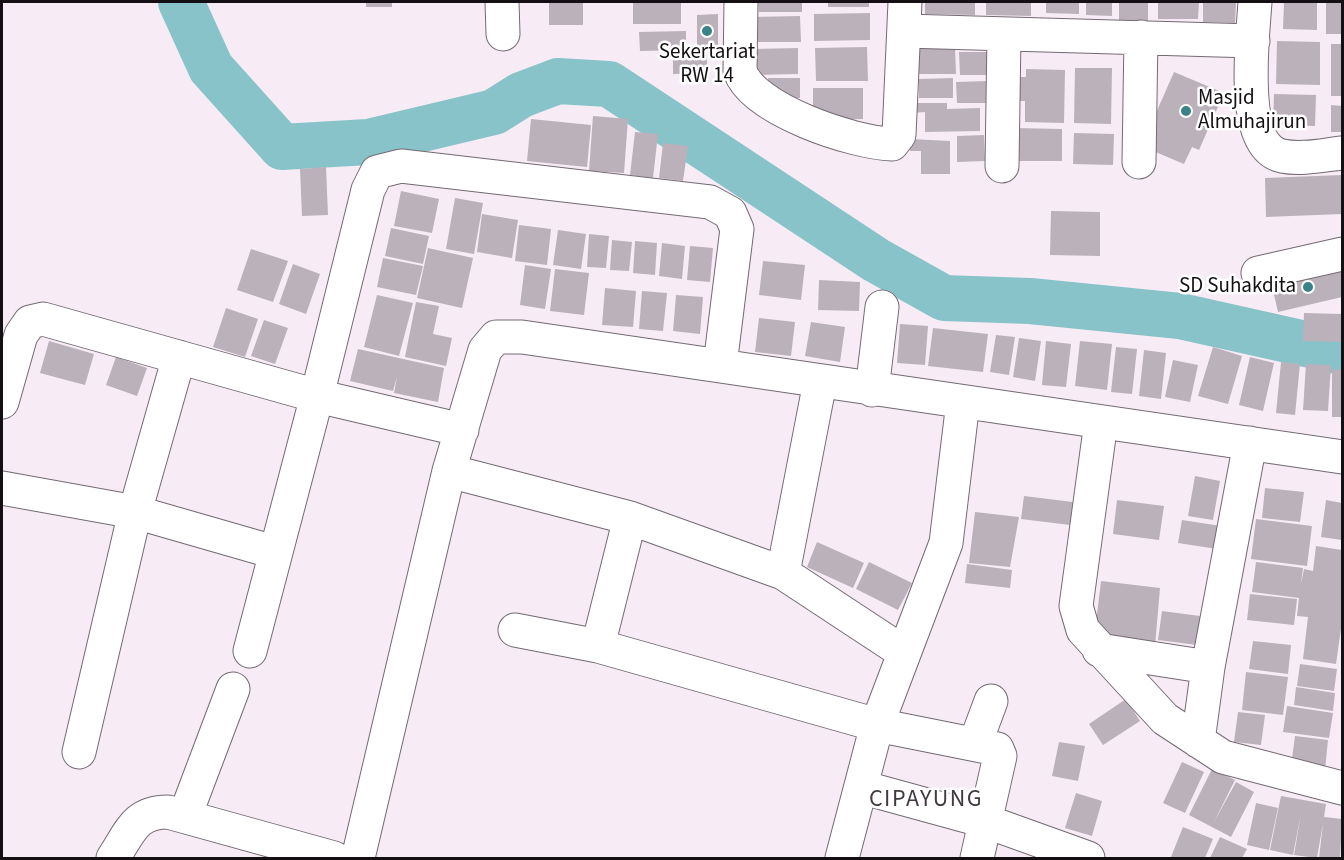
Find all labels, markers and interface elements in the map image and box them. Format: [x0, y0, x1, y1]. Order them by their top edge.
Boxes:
marker: Sekertariat RW 14 [700, 24, 714, 38]
place label: Sekertariat RW 14 [659, 40, 755, 90]
place label: Masjid Almuhajirun [1198, 86, 1306, 136]
marker: Masjid Almuhajirun [1179, 104, 1193, 118]
place label: SD Suhakdita [1179, 274, 1296, 300]
marker: SD Suhakdita [1301, 280, 1315, 294]
district label: CIPAYUNG [869, 787, 983, 815]

